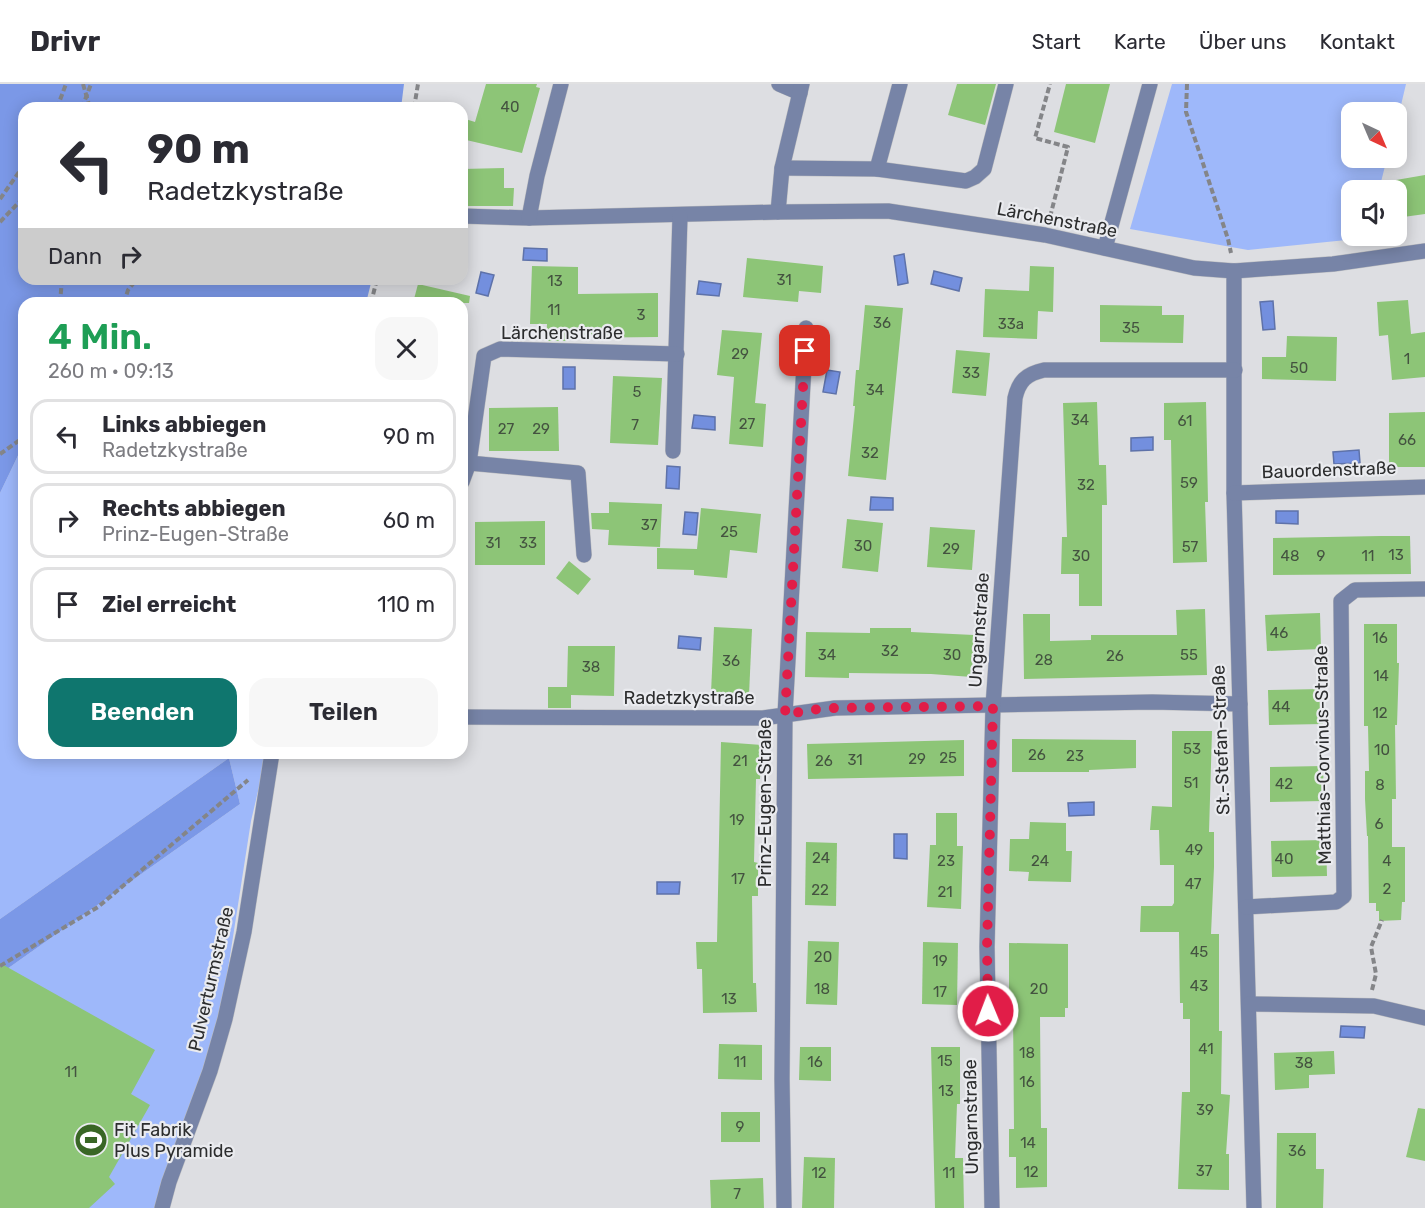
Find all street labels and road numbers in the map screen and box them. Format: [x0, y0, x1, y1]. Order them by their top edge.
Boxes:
street label: Lärchenstraße [995, 198, 1119, 242]
street label: Lärchenstraße [501, 322, 623, 344]
street label: Bauordenstraße [1261, 457, 1397, 483]
street label: Ungarnstraße [964, 572, 994, 688]
street label: Matthias-Corvinus-Straße [1310, 645, 1336, 865]
street label: St.-Stefan-Straße [1207, 665, 1235, 815]
street label: Radetzkystraße [623, 687, 755, 709]
street label: Prinz-Eugen-Straße [754, 719, 776, 887]
street label: Pulverturmstraße [184, 905, 238, 1053]
street label: Ungarnstraße [959, 1059, 983, 1175]

